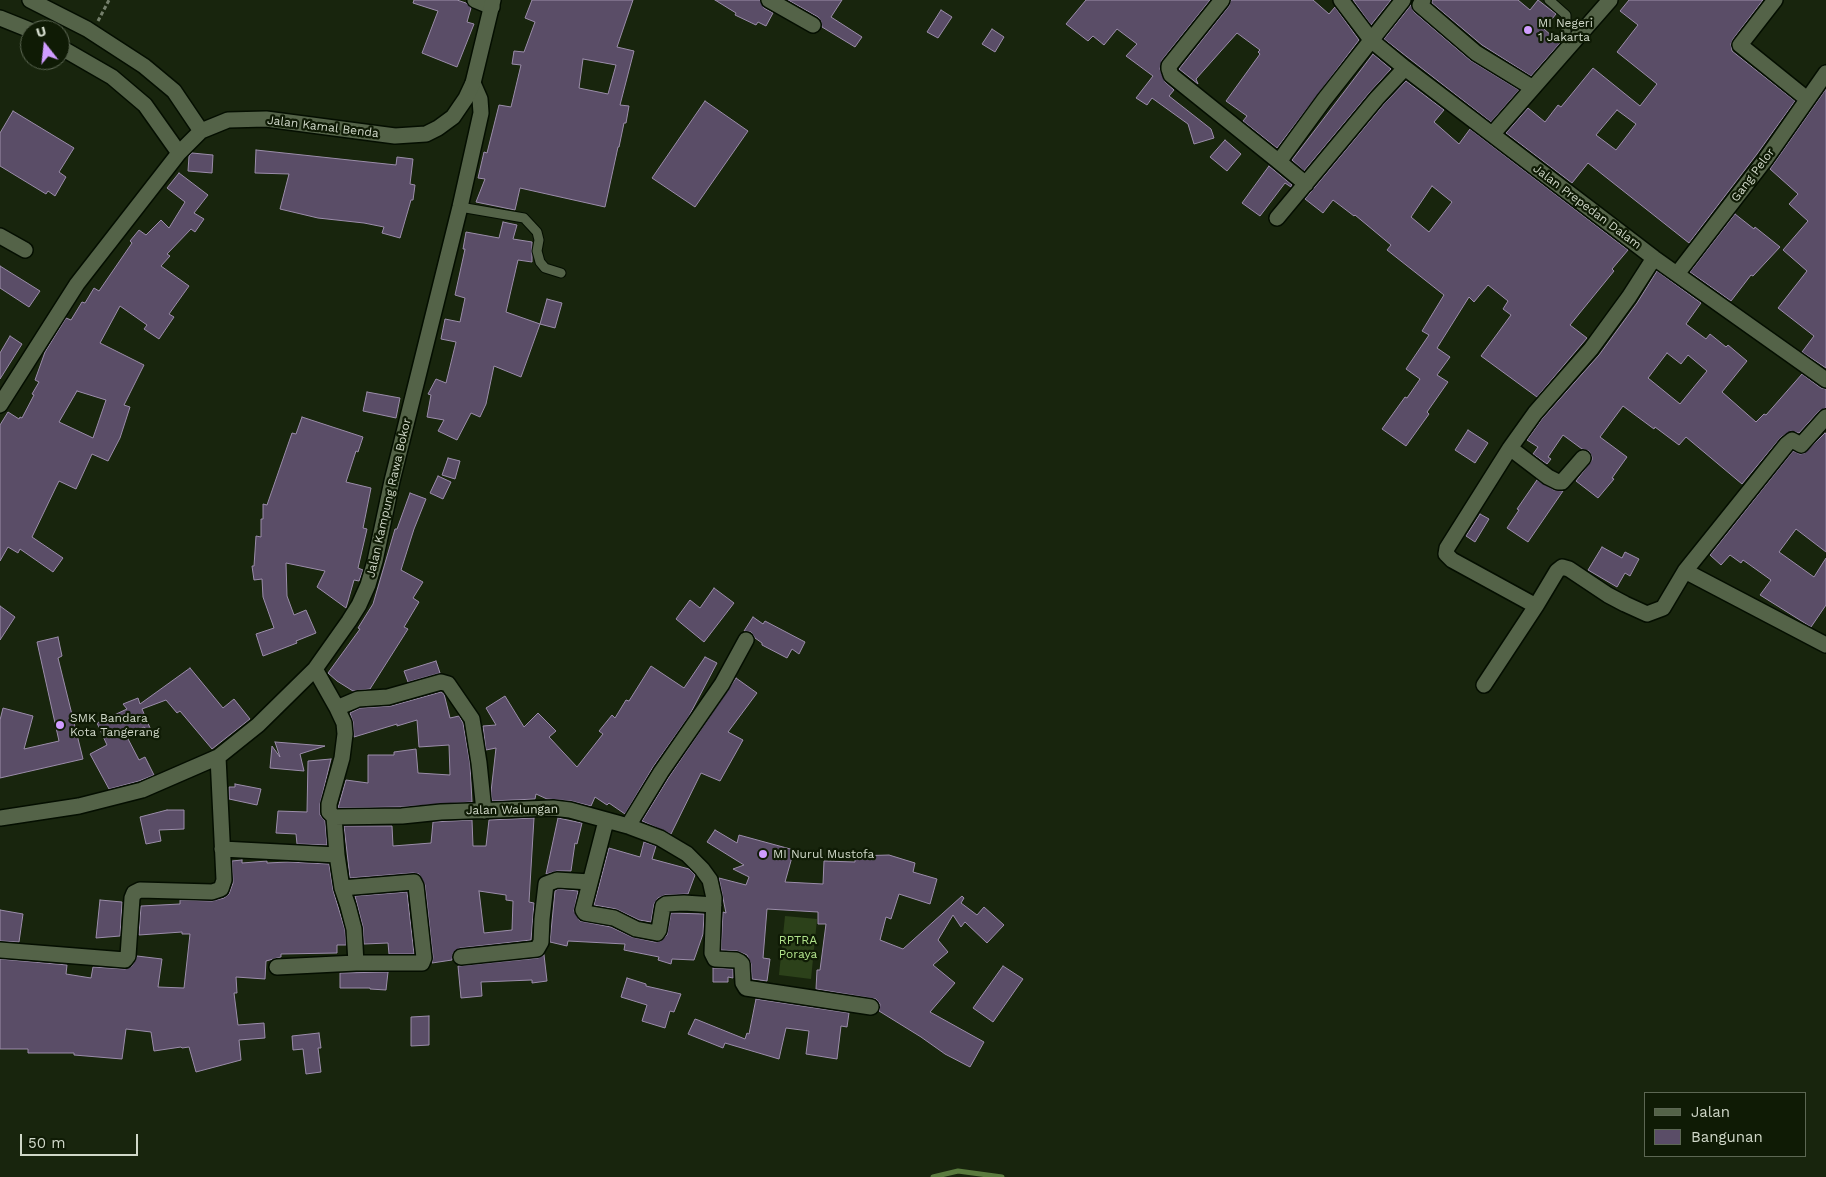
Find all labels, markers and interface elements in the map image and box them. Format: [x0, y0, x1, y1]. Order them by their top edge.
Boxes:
place label: MI Negeri 1 Jakarta [1538, 16, 1593, 44]
north arrow [20, 20, 70, 70]
text: U [34, 22, 48, 41]
marker: MI Negeri 1 Jakarta [1522, 24, 1534, 36]
street label: Jalan Kamal Benda [266, 113, 380, 141]
street label: Gang Pelor [1728, 145, 1778, 205]
street label: Jalan Prepedan Dalam [1530, 162, 1644, 252]
street label: Jalan Kampung Rawa Bokor [364, 417, 414, 579]
place label: SMK Bandara Kota Tangerang [70, 711, 159, 739]
marker: SMK Bandara Kota Tangerang [54, 719, 66, 731]
street label: Jalan Walungan [466, 802, 558, 818]
place label: MI Nurul Mustofa [773, 847, 874, 861]
marker: MI Nurul Mustofa [757, 848, 769, 860]
park label: RPTRA Poraya [779, 933, 817, 961]
legend [1644, 1092, 1806, 1157]
text: Jalan [1691, 1103, 1730, 1121]
scale bar [22, 1124, 140, 1156]
text: Bangunan [1691, 1128, 1763, 1146]
text: 50 m [28, 1134, 65, 1152]

